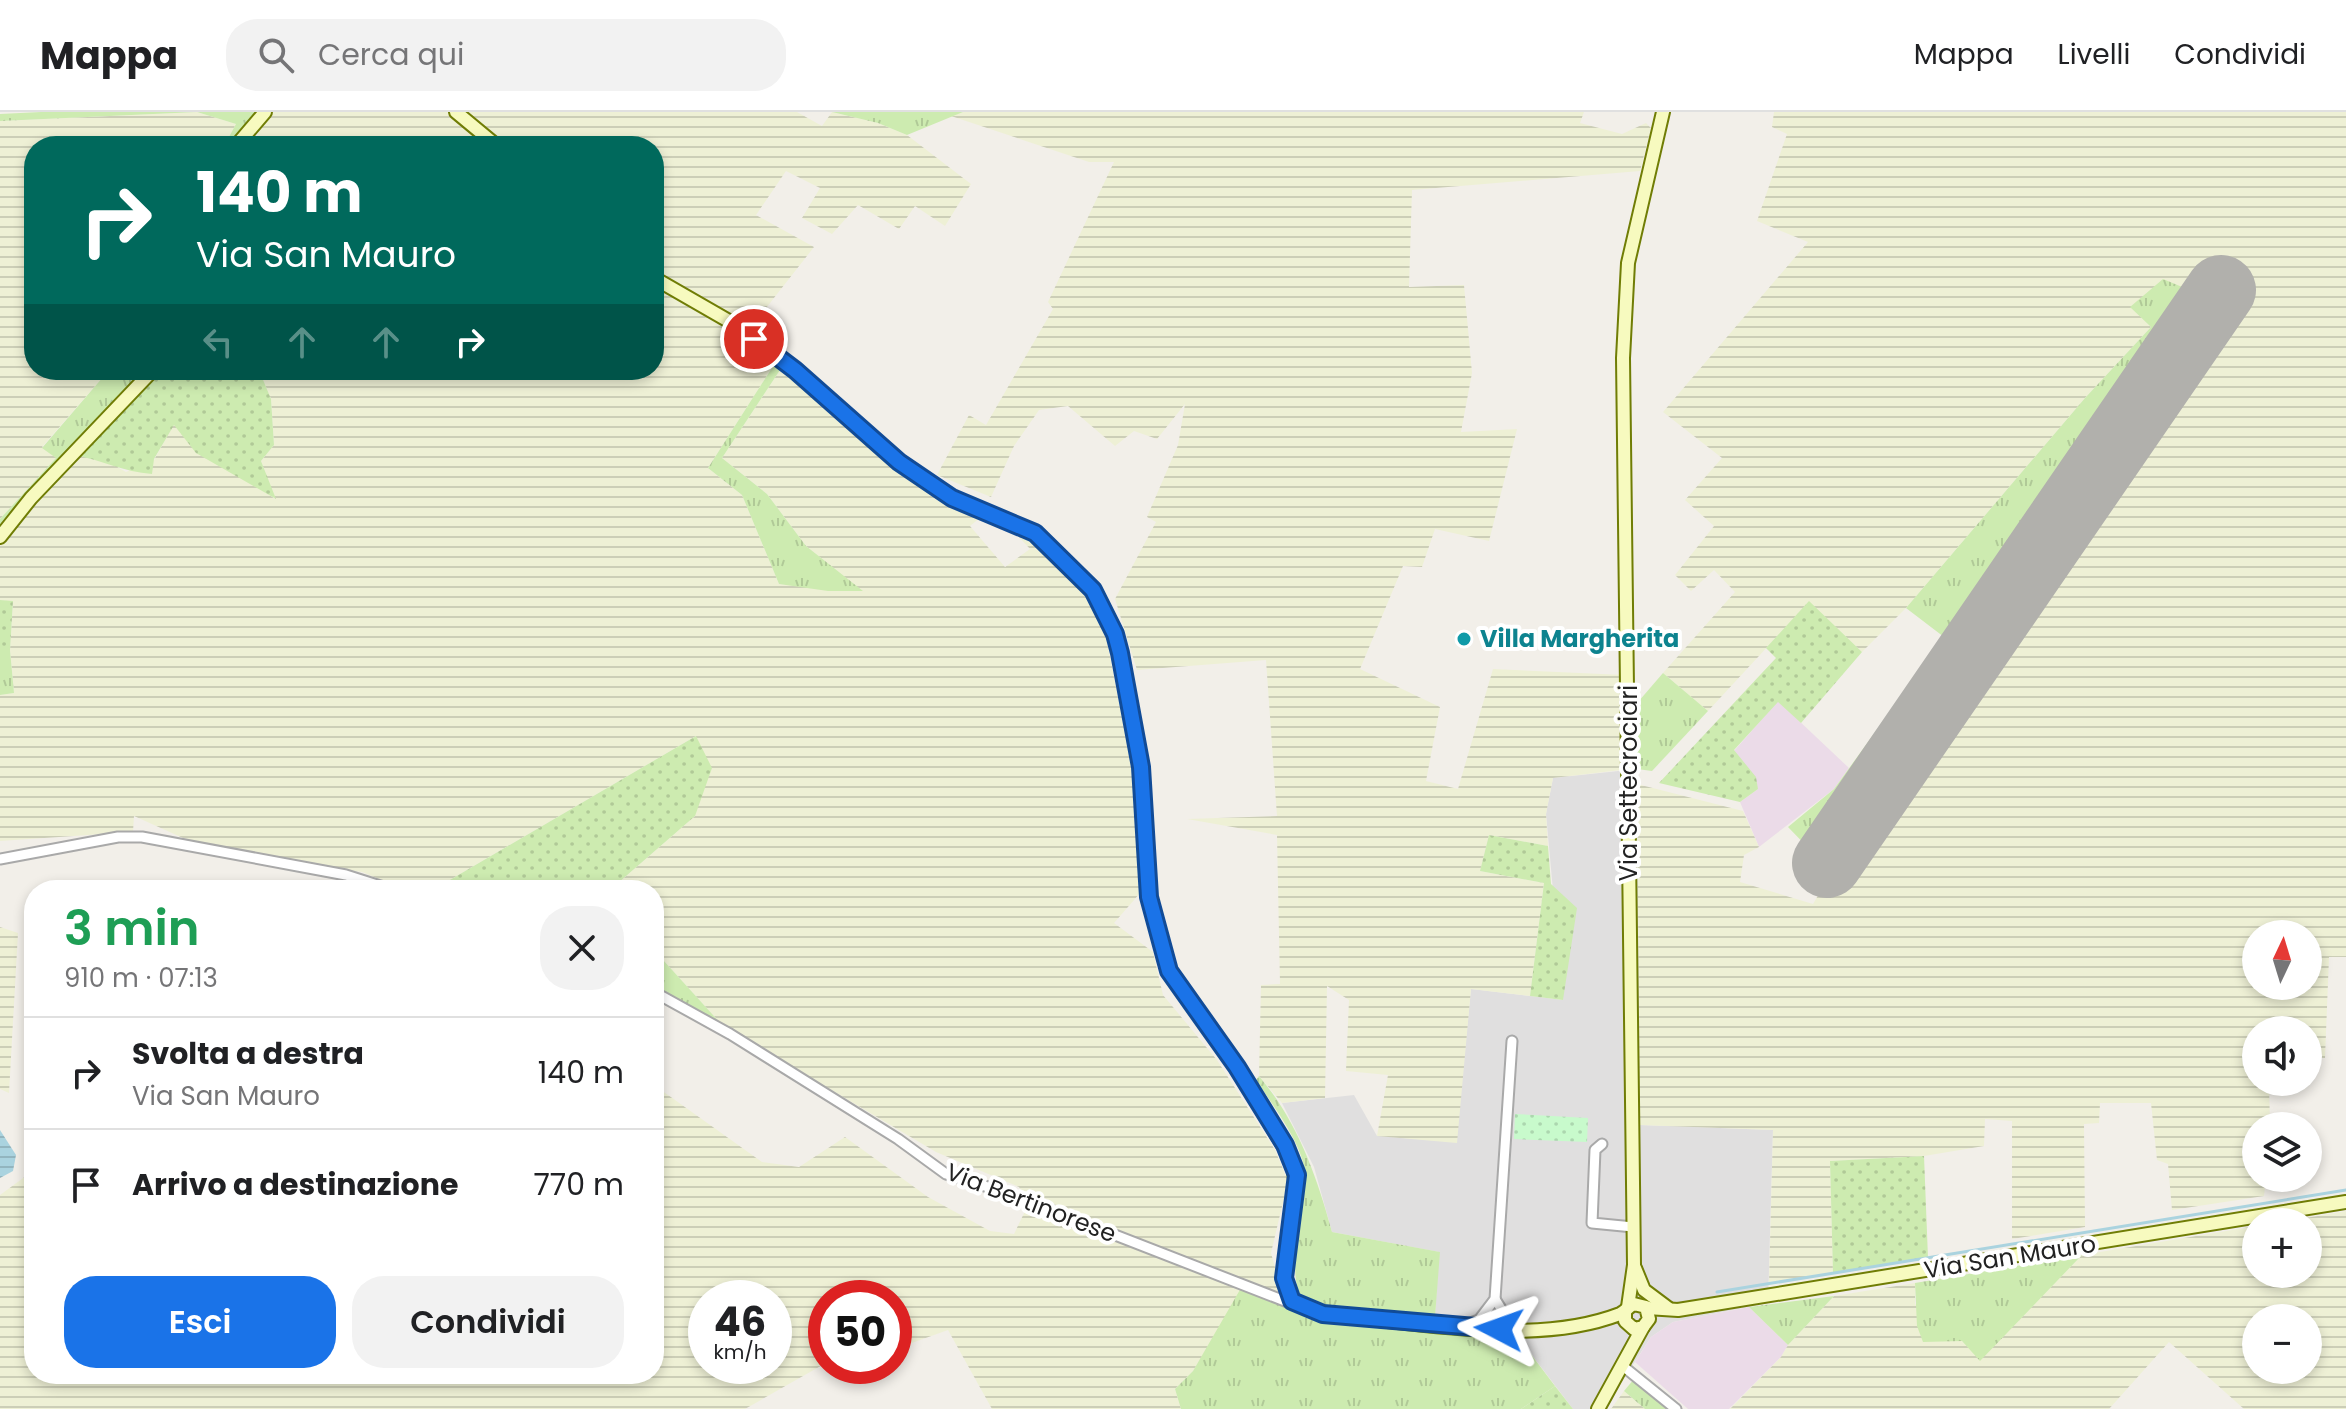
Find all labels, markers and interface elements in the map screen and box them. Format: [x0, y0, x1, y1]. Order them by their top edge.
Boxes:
search box [226, 19, 786, 91]
text: Mappa [40, 29, 178, 82]
icon: search [254, 33, 298, 77]
text: Cerca qui [318, 33, 464, 76]
text: Mappa [1914, 35, 2014, 74]
text: Livelli [2058, 35, 2130, 74]
text: Condividi [2174, 35, 2306, 74]
text: 140 m [196, 153, 363, 232]
icon: right [64, 168, 168, 272]
text: Via San Mauro [196, 229, 456, 280]
pin [720, 305, 788, 373]
icon: arrive [732, 317, 776, 361]
icon: left [196, 320, 240, 364]
icon: ahead [280, 320, 324, 364]
icon: ahead [364, 320, 408, 364]
icon: right [448, 320, 492, 364]
place label: Villa Margherita [1480, 622, 1679, 655]
marker: Villa Margherita [1455, 630, 1473, 648]
street label: Via Settecrociari [1612, 685, 1645, 881]
text: 3 min [64, 895, 200, 962]
button: close [540, 906, 624, 990]
north arrow [2242, 920, 2322, 1000]
map controls [2242, 920, 2322, 1384]
text: 910 m · 07:13 [64, 960, 218, 996]
button: sound [2242, 1016, 2322, 1096]
text: Svolta a destra [132, 1032, 364, 1075]
icon: right [64, 1051, 108, 1095]
text: 140 m [538, 1051, 624, 1094]
text: Via San Mauro [132, 1078, 320, 1114]
button: layers [2242, 1112, 2322, 1192]
street label: Via Bertinorese [941, 1155, 1121, 1250]
icon: arrive [64, 1163, 108, 1207]
text: Arrivo a destinazione [132, 1163, 458, 1206]
text: 770 m [533, 1163, 624, 1206]
button: + [2242, 1208, 2322, 1288]
street label: Via San Mauro [1922, 1227, 2098, 1286]
button: Esci [64, 1276, 336, 1368]
button: Condividi [352, 1276, 624, 1368]
speed limit sign: 50 [808, 1280, 912, 1384]
position arrow [1457, 1287, 1541, 1371]
text: 46 [714, 1294, 766, 1350]
button: − [2242, 1304, 2322, 1384]
text: km/h [713, 1338, 767, 1366]

